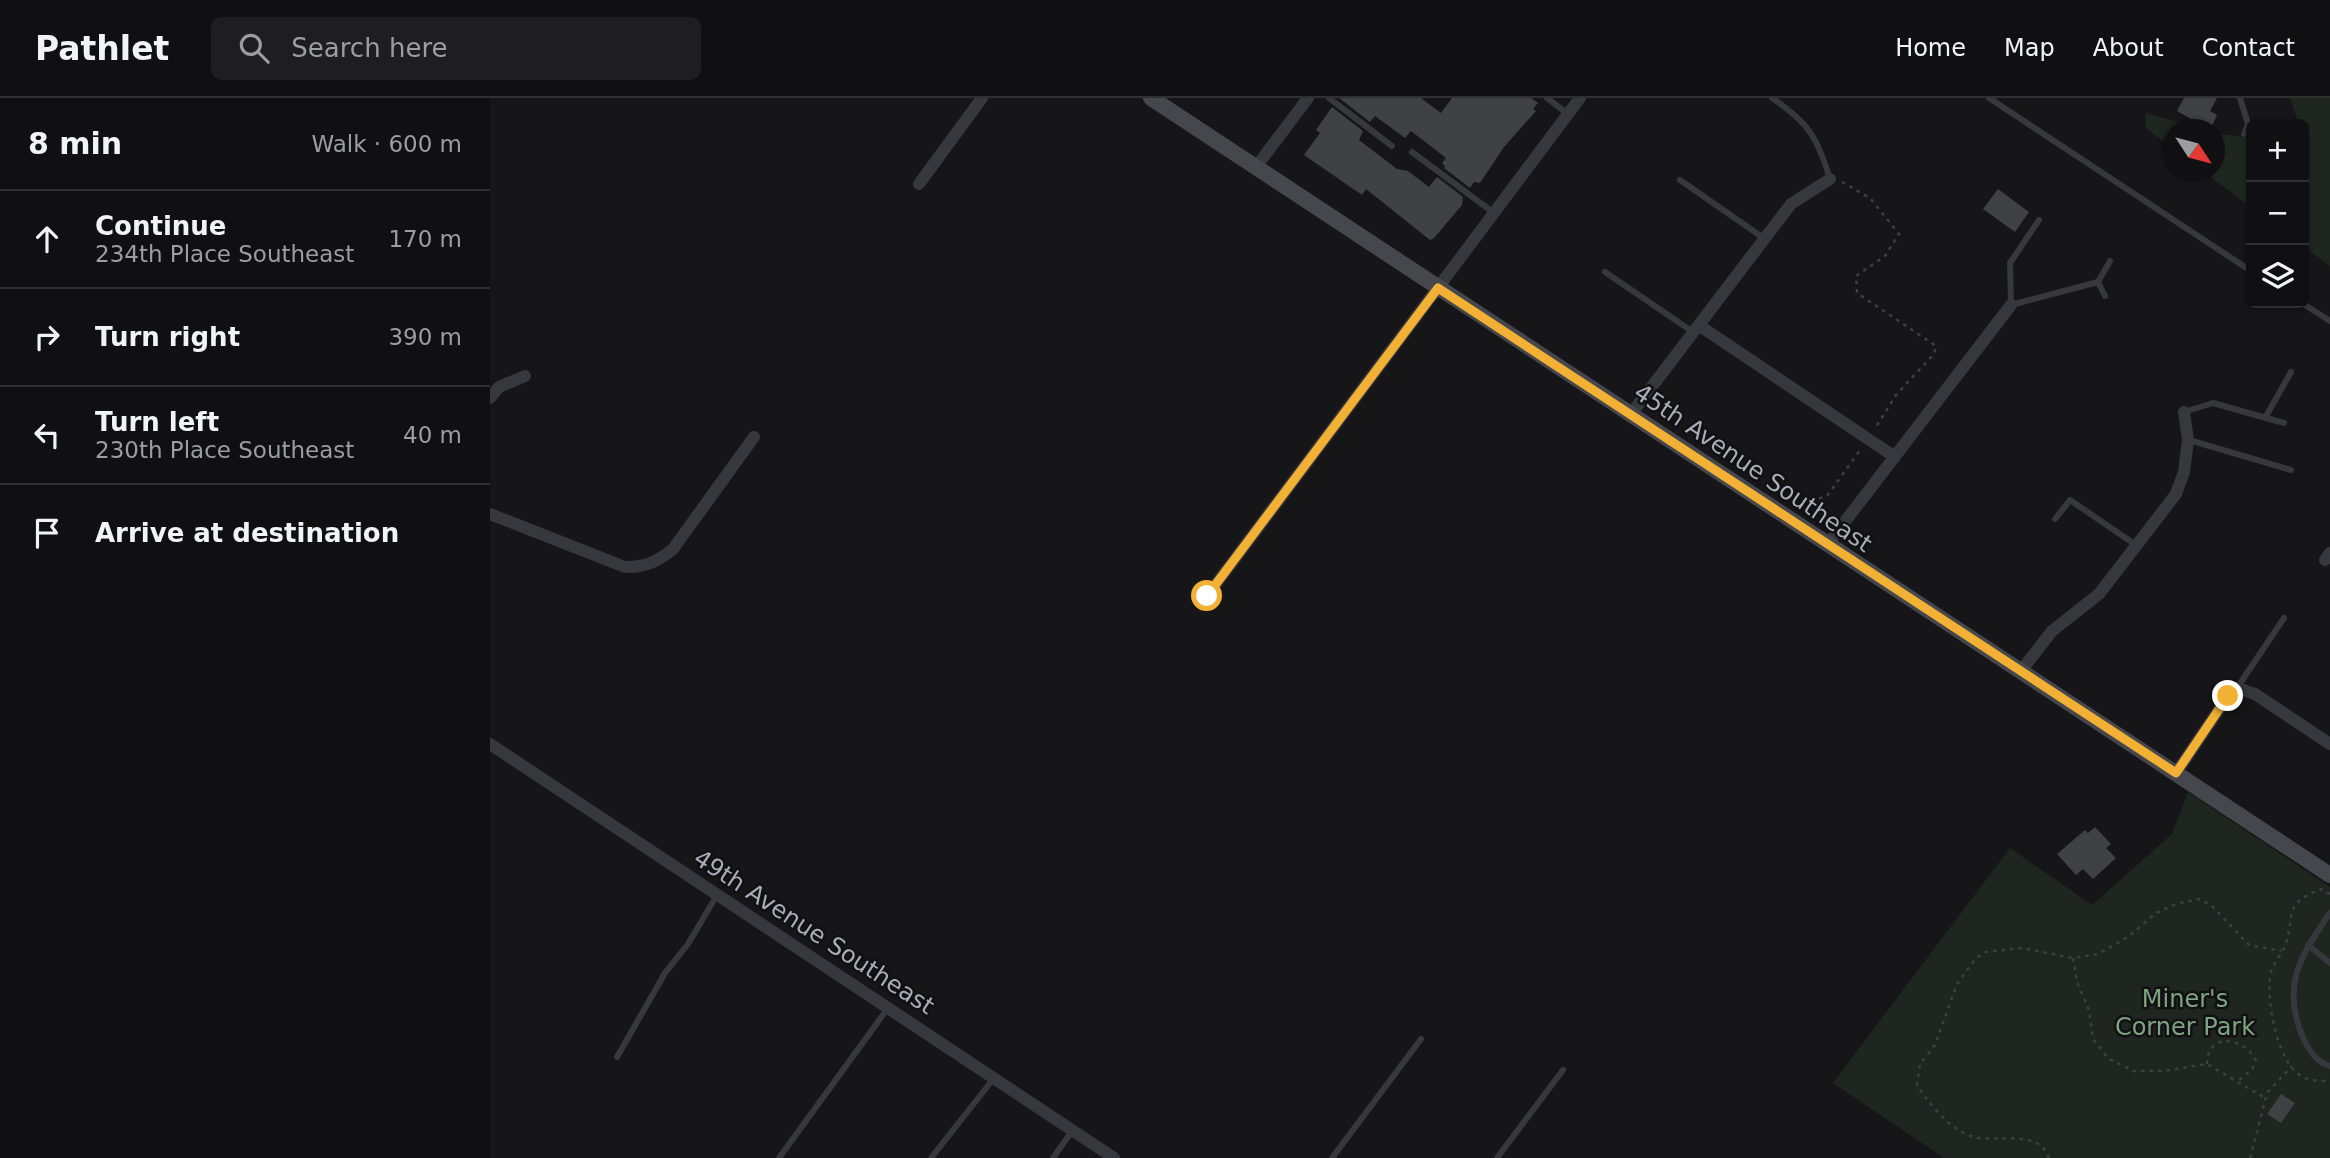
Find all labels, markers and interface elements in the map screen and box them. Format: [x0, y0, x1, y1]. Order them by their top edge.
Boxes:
search box [211, 17, 701, 80]
text: Pathlet [35, 29, 169, 68]
icon: search [235, 29, 273, 67]
text: Search here [291, 33, 448, 63]
text: Home [1895, 34, 1966, 62]
text: Map [2004, 34, 2055, 62]
text: About [2093, 34, 2164, 62]
text: Contact [2202, 34, 2295, 62]
north arrow [2162, 119, 2225, 182]
map controls [2246, 119, 2309, 308]
button: + [2246, 119, 2309, 182]
text: 8 min [28, 126, 122, 161]
text: Walk · 600 m [311, 131, 462, 157]
button: − [2246, 182, 2309, 245]
text: Continue [95, 211, 226, 241]
icon: ahead [28, 220, 66, 258]
text: 170 m [388, 226, 462, 252]
text: 234th Place Southeast [95, 241, 354, 267]
button: layers [2246, 245, 2309, 308]
icon: right [28, 318, 66, 356]
text: Turn right [95, 322, 240, 352]
text: 390 m [388, 324, 462, 350]
street label: 45th Avenue Southeast [1629, 378, 1877, 558]
text: Turn left [95, 407, 219, 437]
icon: left [28, 416, 66, 454]
text: 40 m [403, 422, 462, 448]
text: 230th Place Southeast [95, 437, 354, 463]
icon: arrive [28, 514, 66, 552]
text: Arrive at destination [95, 518, 399, 548]
route start [1191, 580, 1222, 611]
route end [2212, 680, 2243, 711]
street label: 49th Avenue Southeast [689, 844, 939, 1020]
park label: Miner's Corner Park [2115, 985, 2255, 1041]

